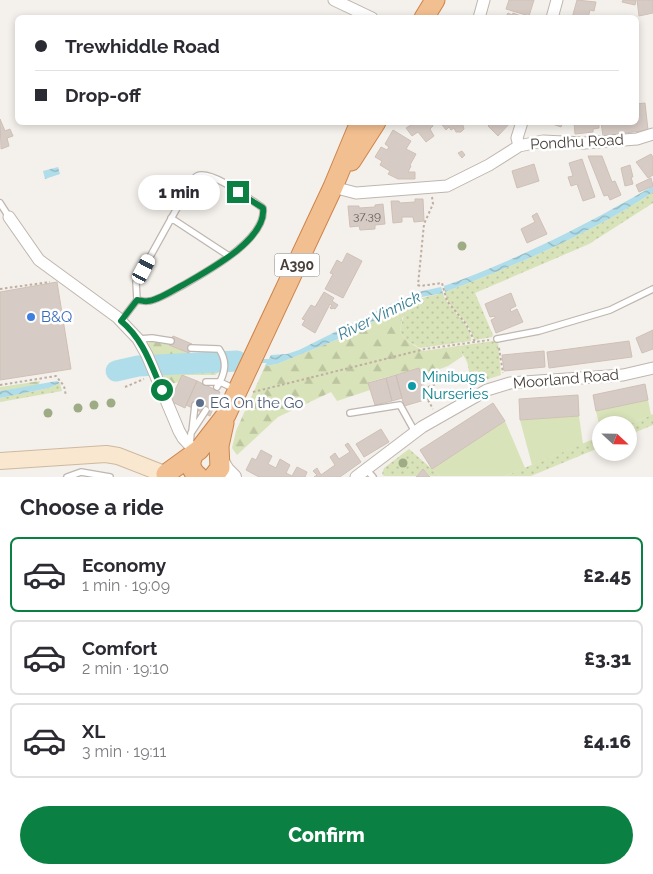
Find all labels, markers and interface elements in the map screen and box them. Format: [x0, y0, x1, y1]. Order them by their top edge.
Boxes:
text: Trewhiddle Road [65, 35, 220, 57]
text: Drop-off [65, 84, 141, 106]
street label: Pondhu Road [530, 131, 624, 153]
callout: 1 min [138, 174, 220, 210]
route end [227, 181, 249, 203]
text: 1 min [158, 183, 200, 202]
house number: 37,39 [353, 209, 381, 223]
car [130, 252, 157, 286]
road number: A390 [274, 254, 320, 276]
water label: River Vinnick [334, 287, 424, 344]
place label: B&Q [41, 308, 72, 326]
marker: B&Q [25, 311, 37, 323]
street label: Moorland Road [512, 365, 620, 393]
place label: Minibugs Nurseries [422, 368, 488, 403]
route start [151, 379, 173, 401]
marker: Minibugs Nurseries [406, 380, 418, 392]
place label: EG On the Go [210, 394, 303, 412]
marker: EG On the Go [194, 397, 206, 409]
north arrow [592, 416, 638, 461]
map controls [592, 416, 637, 461]
text: Choose a ride [20, 494, 164, 520]
icon: car [22, 552, 67, 597]
text: Economy [82, 554, 166, 576]
text: £2.45 [583, 564, 631, 586]
text: 1 min · 19:09 [82, 576, 170, 595]
icon: car [22, 635, 67, 680]
text: Comfort [82, 637, 157, 659]
text: £3.31 [584, 647, 631, 669]
text: 2 min · 19:10 [82, 659, 169, 678]
icon: car [22, 718, 67, 763]
text: XL [82, 720, 105, 742]
text: £4.16 [583, 730, 631, 752]
text: 3 min · 19:11 [82, 742, 166, 761]
button: Confirm [20, 806, 633, 864]

